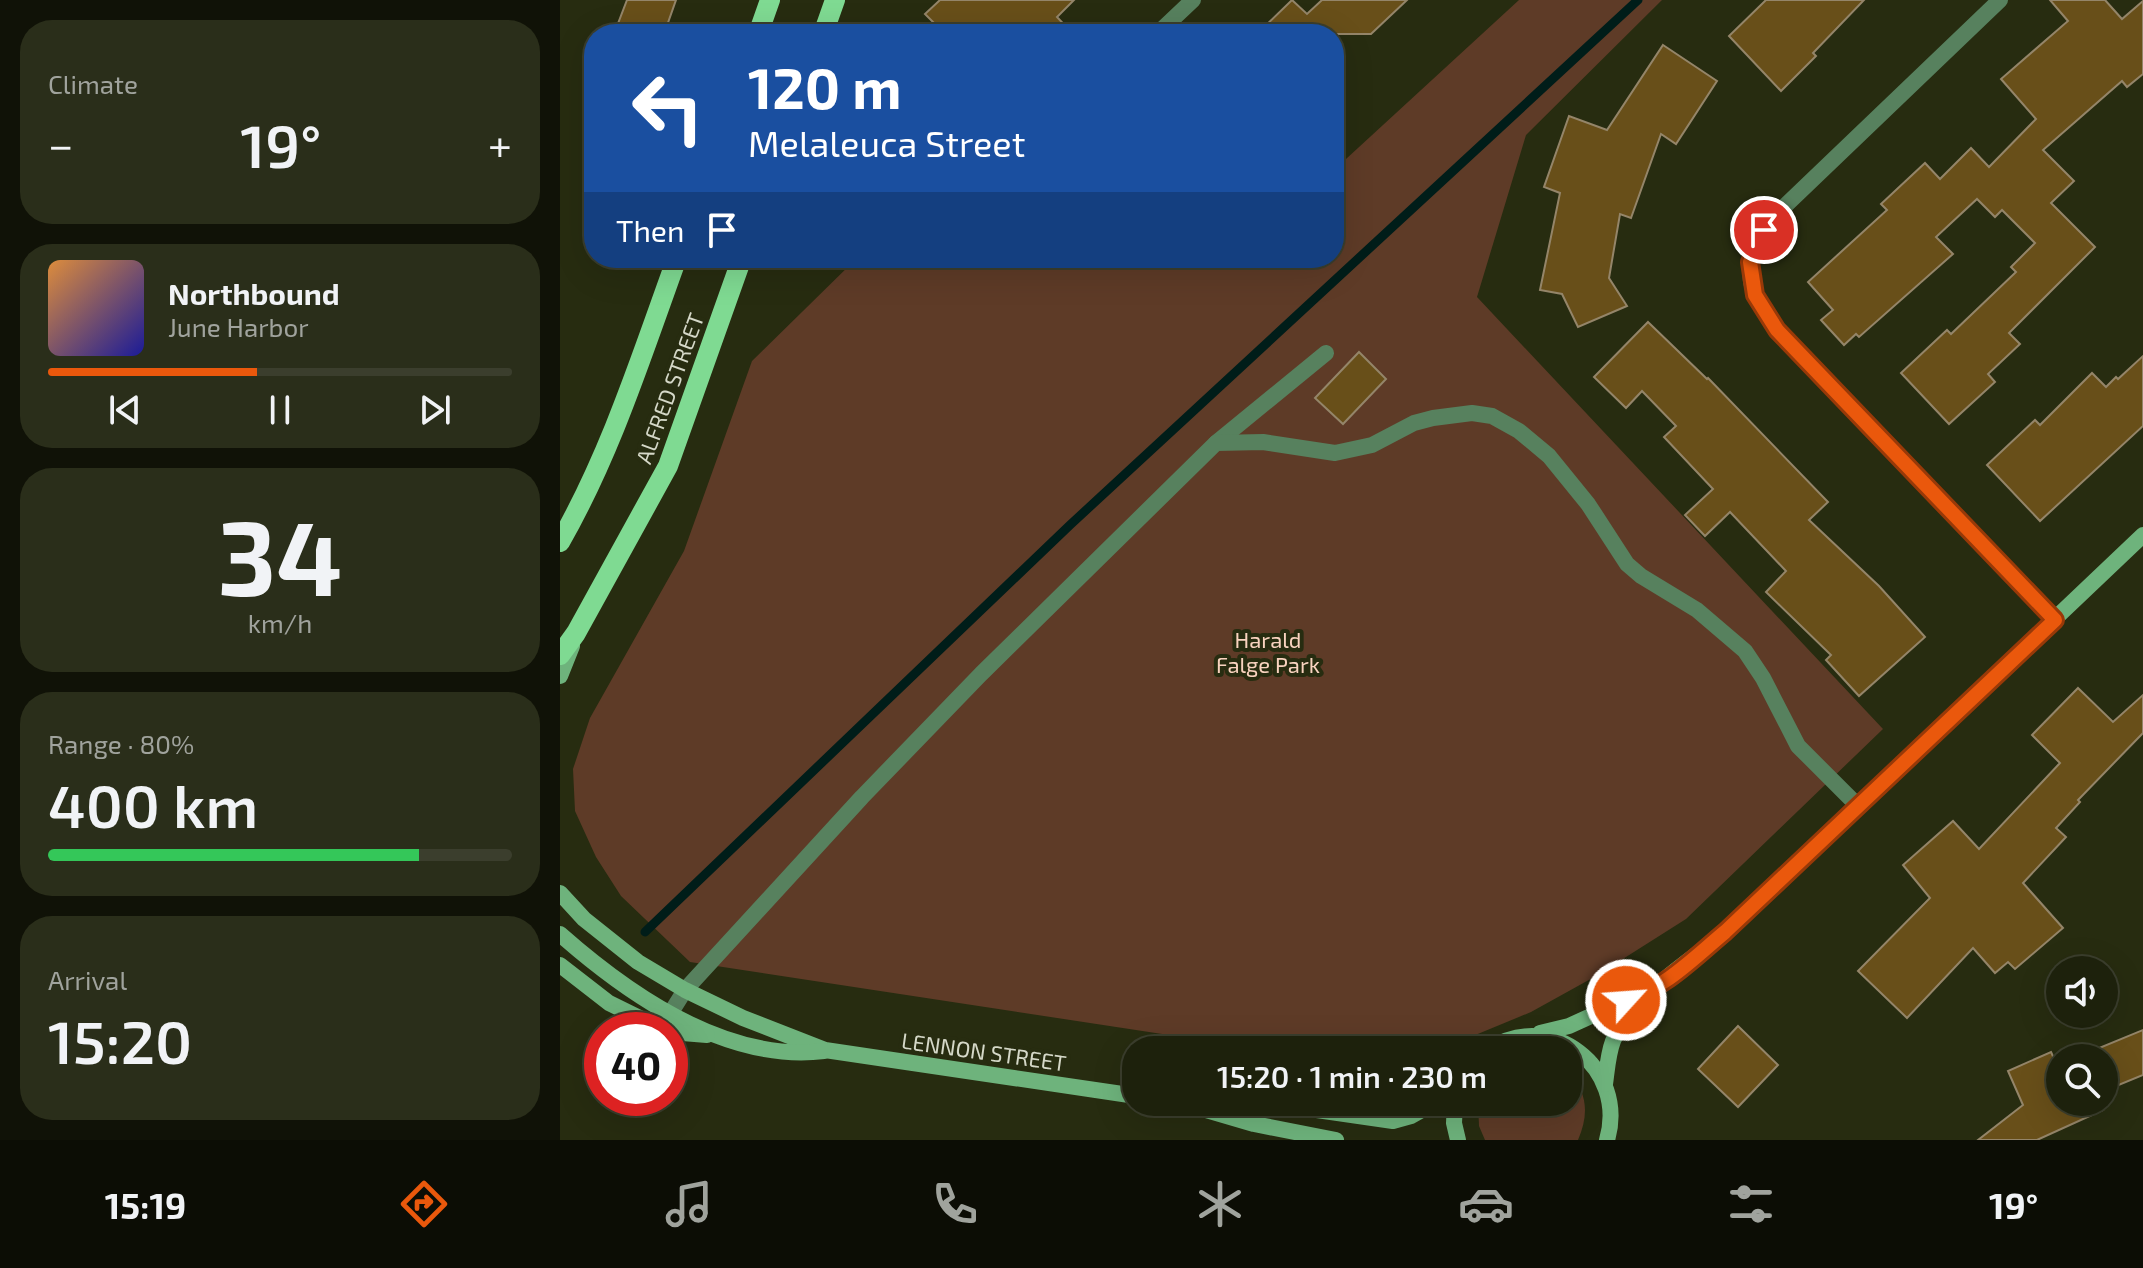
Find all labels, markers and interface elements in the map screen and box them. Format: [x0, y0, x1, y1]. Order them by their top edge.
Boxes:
text: 120 m [748, 53, 902, 120]
icon: left [616, 56, 720, 160]
text: Climate [48, 68, 138, 99]
text: 19° [240, 108, 321, 180]
text: − [48, 117, 74, 170]
text: + [488, 117, 512, 170]
text: Melaleuca Street [748, 121, 1025, 164]
pin [1730, 196, 1798, 264]
icon: arrive [700, 208, 744, 252]
icon: arrive [1742, 208, 1786, 252]
text: Then [616, 212, 684, 248]
text: Northbound [168, 275, 340, 311]
street label: ALFRED STREET [630, 309, 708, 467]
text: June Harbor [168, 311, 309, 342]
icon: previous [103, 388, 147, 432]
icon: pause [258, 388, 302, 432]
icon: next [413, 388, 457, 432]
text: 34 [217, 492, 343, 617]
text: km/h [248, 607, 312, 638]
park label: Harald Falge Park [1216, 626, 1320, 677]
text: Range · 80% [48, 728, 194, 759]
text: 400 km [48, 768, 258, 840]
map controls [2046, 956, 2118, 1116]
button: sound [2046, 956, 2118, 1028]
position arrow [1584, 958, 1668, 1042]
text: Arrival [48, 964, 127, 995]
text: 15:20 [48, 1004, 192, 1076]
speed limit sign: 40 [584, 1012, 688, 1116]
street label: LENNON STREET [900, 1027, 1068, 1075]
button: search [2046, 1044, 2118, 1116]
text: 15:20 · 1 min · 230 m [1217, 1058, 1487, 1094]
icon: directions [396, 1176, 452, 1232]
icon: music [661, 1176, 717, 1232]
icon: phone [927, 1176, 983, 1232]
icon: climate [1192, 1176, 1248, 1232]
icon: car [1458, 1176, 1514, 1232]
icon: filters [1723, 1176, 1779, 1232]
text: 15:19 [105, 1183, 186, 1226]
text: 19° [1989, 1183, 2038, 1226]

